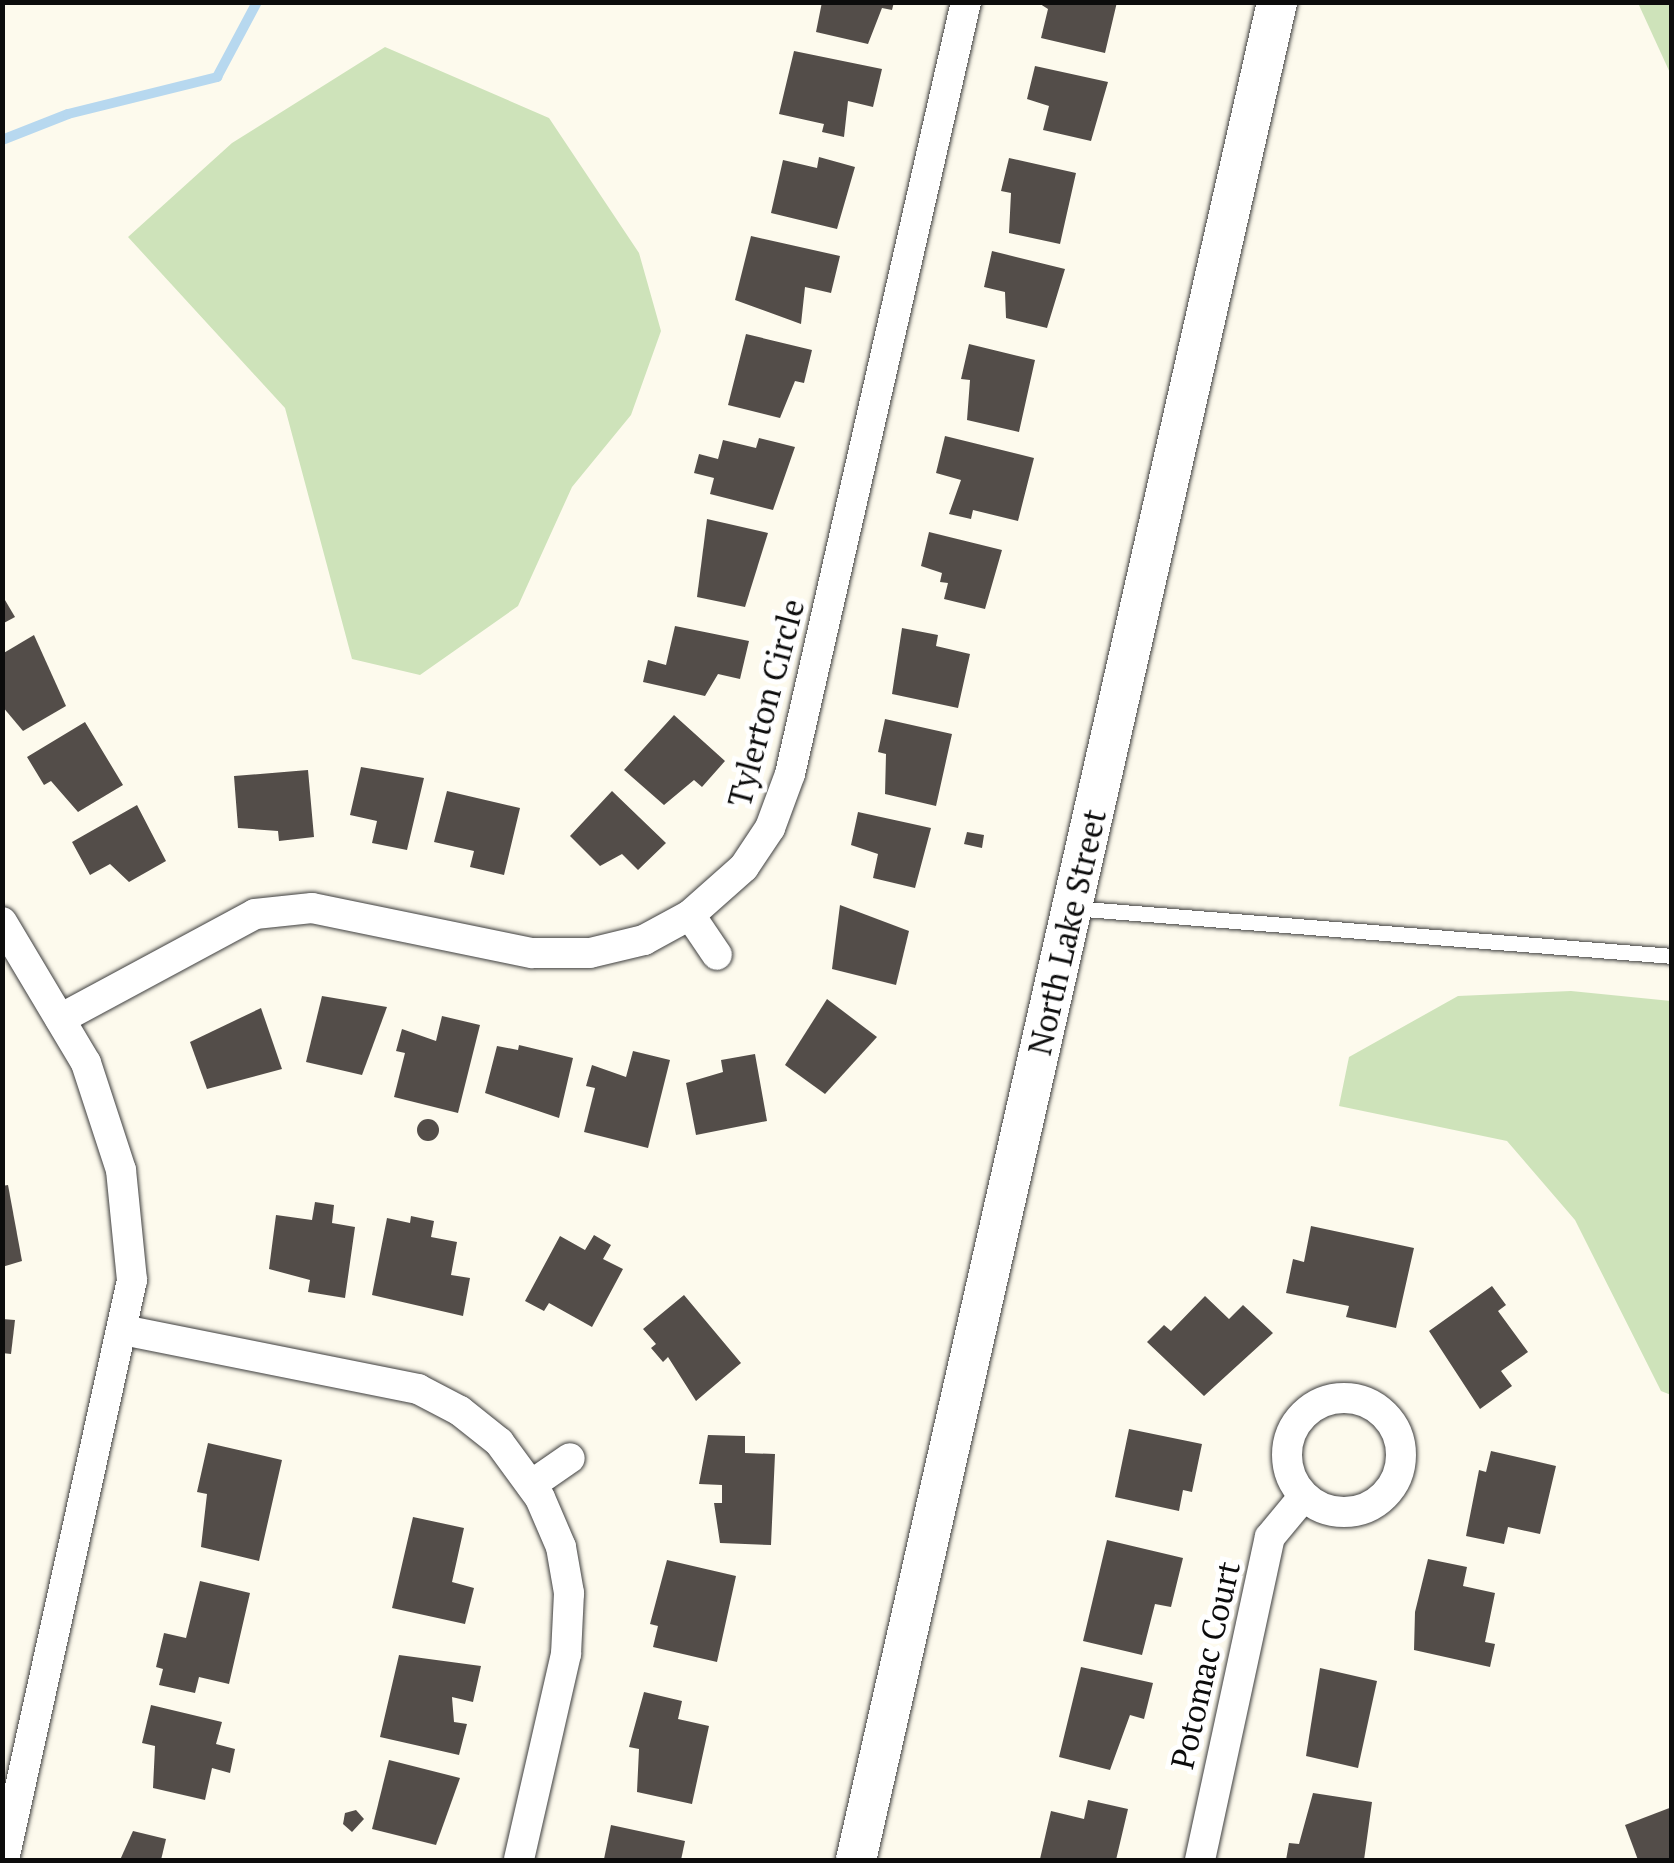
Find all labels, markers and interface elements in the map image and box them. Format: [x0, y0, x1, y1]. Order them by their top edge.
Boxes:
street label: Tylerton Circle [720, 595, 812, 811]
street label: North Lake Street [1020, 805, 1114, 1059]
street label: Potomac Court [1162, 1558, 1248, 1772]

